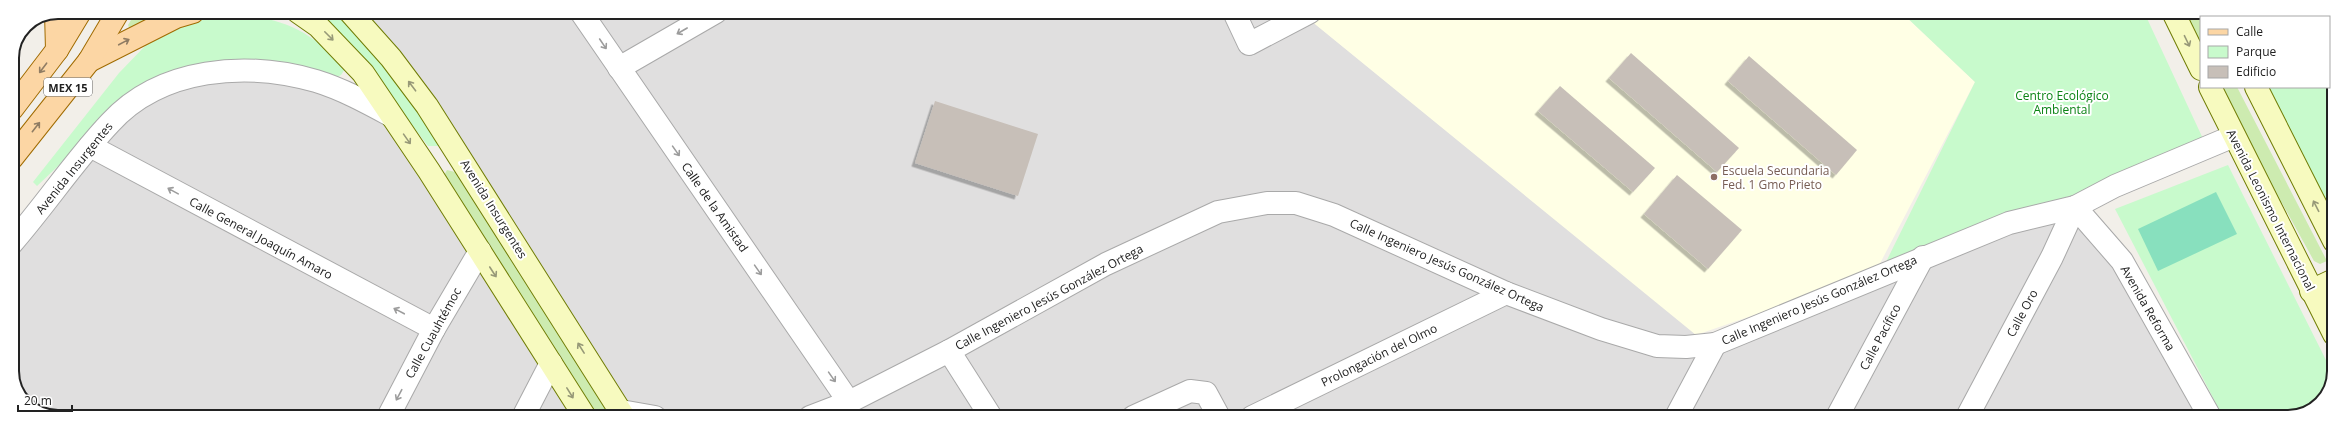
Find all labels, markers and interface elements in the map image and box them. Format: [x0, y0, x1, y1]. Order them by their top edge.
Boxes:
legend [2200, 16, 2330, 88]
text: Calle [2236, 23, 2263, 40]
one-way arrow [676, 27, 688, 35]
one-way arrow [324, 31, 334, 41]
one-way arrow [2184, 34, 2191, 46]
one-way arrow [118, 38, 130, 46]
one-way arrow [599, 38, 607, 49]
text: Parque [2236, 43, 2276, 60]
one-way arrow [39, 62, 48, 73]
text: Edificio [2236, 63, 2276, 80]
road number: MEX 15 [44, 78, 92, 96]
one-way arrow [408, 80, 416, 91]
park label: Centro Ecológico Ambiental [2015, 87, 2109, 118]
street label: Avenida Insurgentes [32, 118, 117, 218]
one-way arrow [32, 122, 41, 133]
street label: Avenida Leonismo Internacional [2223, 126, 2319, 294]
one-way arrow [403, 134, 411, 145]
one-way arrow [672, 146, 680, 157]
street label: Avenida Insurgentes [457, 156, 532, 262]
street label: Calle de la Amistad [678, 159, 752, 255]
place label: Escuela Secundaria Fed. 1 Gmo Prieto [1722, 162, 1829, 193]
marker: Escuela Secundaria Fed. 1 Gmo Prieto [1709, 172, 1719, 182]
one-way arrow [167, 187, 179, 195]
street label: Calle General Joaquín Amaro [186, 193, 336, 283]
one-way arrow [2312, 200, 2319, 212]
street label: Calle Ingeniero Jesús González Ortega [1347, 214, 1547, 316]
street label: Calle Ingeniero Jesús González Ortega [952, 240, 1146, 354]
street label: Calle Ingeniero Jesús González Ortega [1719, 251, 1919, 349]
street label: Avenida Reforma [2117, 262, 2179, 354]
one-way arrow [754, 264, 762, 275]
one-way arrow [489, 266, 497, 277]
street label: Calle Cuauhtémoc [401, 284, 465, 382]
street label: Calle Oro [2002, 286, 2042, 340]
street label: Calle Pacífico [1855, 301, 1905, 373]
one-way arrow [394, 307, 406, 314]
street label: Prolongación del Olmo [1318, 319, 1440, 391]
one-way arrow [577, 343, 585, 354]
one-way arrow [828, 371, 836, 382]
scale bar [18, 387, 72, 413]
one-way arrow [567, 387, 575, 399]
one-way arrow [395, 389, 403, 401]
text: 20 m [24, 392, 52, 409]

